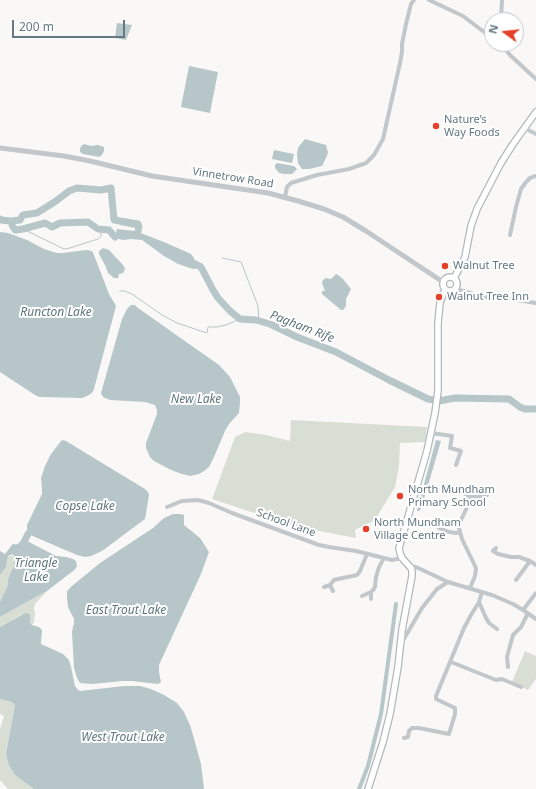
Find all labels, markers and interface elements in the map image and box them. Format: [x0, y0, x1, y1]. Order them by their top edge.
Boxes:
scale bar [14, 12, 127, 38]
north arrow [484, 12, 524, 52]
text: 200 m [19, 18, 54, 35]
text: N [484, 23, 501, 35]
place label: Nature’s Way Foods [444, 113, 500, 139]
marker: Nature’s Way Foods [431, 121, 441, 131]
street label: Vinnetrow Road [192, 165, 274, 191]
place label: Walnut Tree [453, 259, 515, 273]
marker: Walnut Tree [440, 261, 450, 271]
place label: Walnut Tree Inn [447, 290, 529, 304]
marker: Walnut Tree Inn [434, 292, 444, 302]
water label: Runcton Lake [20, 306, 92, 320]
water label: Pagham Rife [268, 308, 336, 346]
water label: New Lake [171, 393, 221, 407]
place label: North Mundham Primary School [408, 483, 495, 509]
marker: North Mundham Primary School [395, 491, 405, 501]
water label: Copse Lake [55, 500, 115, 514]
street label: School Lane [255, 506, 317, 540]
place label: North Mundham Village Centre [374, 516, 461, 542]
marker: North Mundham Village Centre [361, 524, 371, 534]
water label: Triangle Lake [14, 557, 58, 585]
water label: East Trout Lake [86, 604, 166, 618]
water label: West Trout Lake [81, 731, 165, 745]

